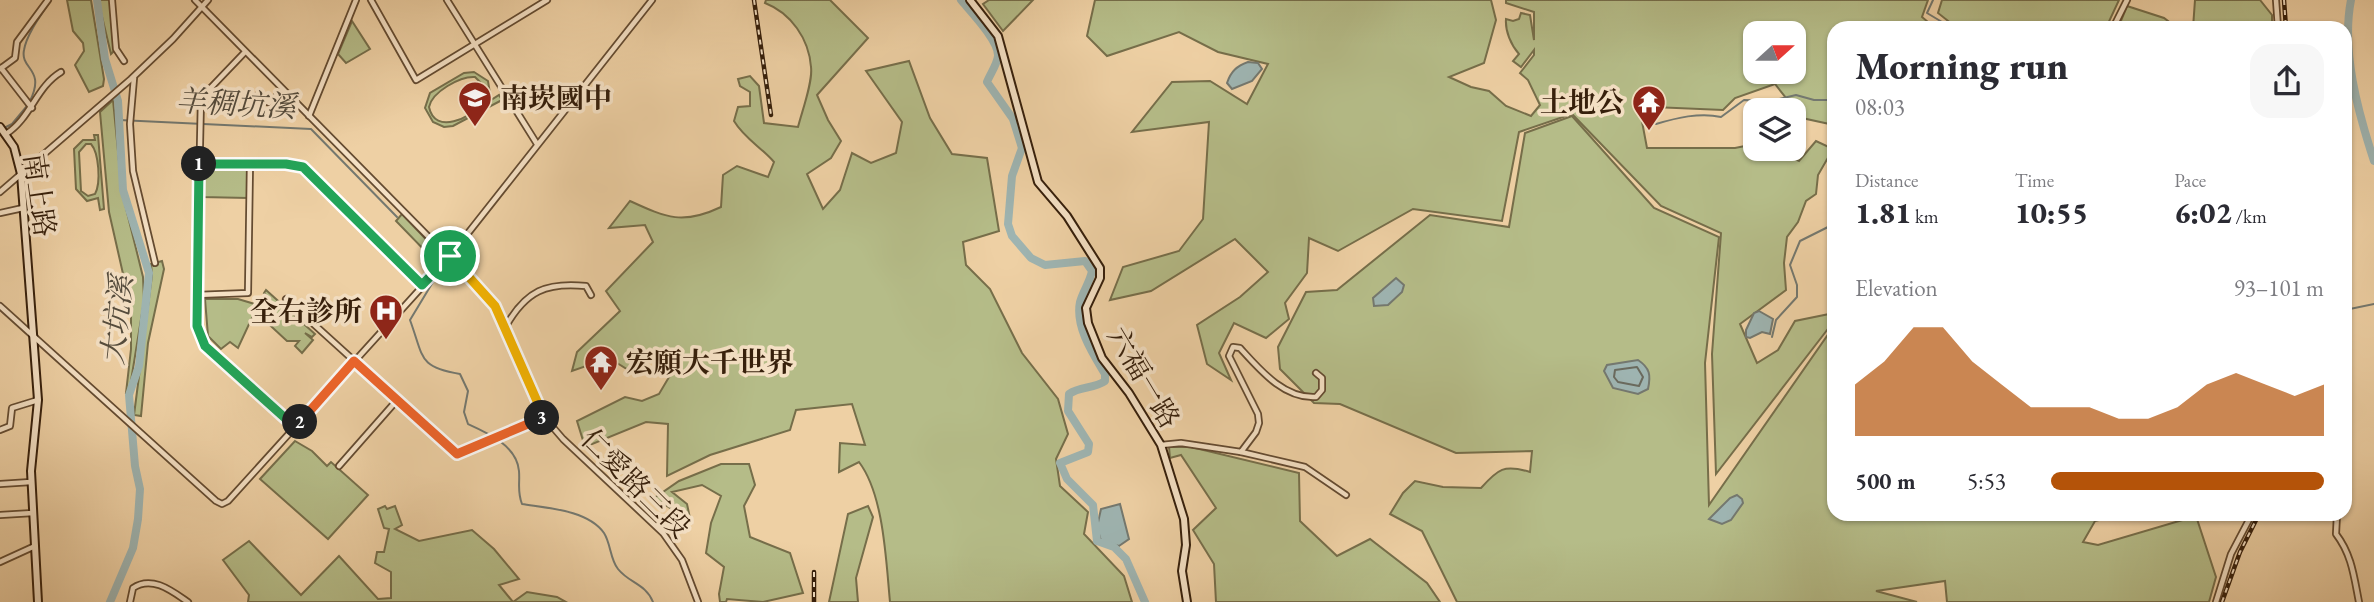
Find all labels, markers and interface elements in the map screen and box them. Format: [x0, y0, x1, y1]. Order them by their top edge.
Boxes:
north arrow [1743, 21, 1806, 84]
map controls [1743, 21, 1806, 161]
text: Morning run [1855, 41, 2068, 90]
button: share [2250, 44, 2324, 118]
school or university icon: 南崁國中 [456, 79, 494, 128]
place label: 南崁國中 [500, 80, 612, 116]
water label: 羊稠坑溪 [175, 81, 300, 126]
temple icon: 土地公 [1630, 83, 1668, 132]
place label: 土地公 [1540, 84, 1624, 120]
text: 08:03 [1855, 92, 1905, 122]
button: layers [1743, 98, 1806, 161]
pin: 1 [182, 146, 216, 182]
street label: 南上路 [16, 151, 64, 239]
text: 1 [193, 151, 204, 176]
text: Distance [1855, 168, 1918, 193]
text: Time [2015, 168, 2054, 193]
text: Pace [2174, 168, 2206, 193]
text: 1.81 [1855, 193, 1911, 232]
text: 10:55 [2015, 193, 2088, 232]
text: 6:02 [2174, 193, 2232, 232]
text: km [1911, 204, 1939, 229]
text: /km [2232, 204, 2267, 229]
pin [420, 226, 480, 286]
icon: arrive [431, 237, 469, 275]
water label: 大坑溪 [92, 270, 141, 367]
text: Elevation [1855, 273, 1938, 303]
text: 93–101 m [2234, 273, 2324, 303]
hospital icon: 全右診所 [367, 292, 405, 341]
place label: 全右診所 [250, 293, 362, 329]
street label: 六福一路 [1100, 320, 1188, 434]
temple icon: 宏願大千世界 [582, 343, 620, 392]
place label: 宏願大千世界 [626, 344, 794, 380]
pin: 3 [524, 400, 560, 436]
pin: 2 [282, 404, 318, 440]
text: 3 [536, 405, 547, 430]
text: 2 [294, 409, 305, 434]
street label: 仁愛路三段 [574, 421, 698, 545]
text: 500 m [1855, 466, 1916, 496]
text: 5:53 [1967, 466, 2006, 496]

